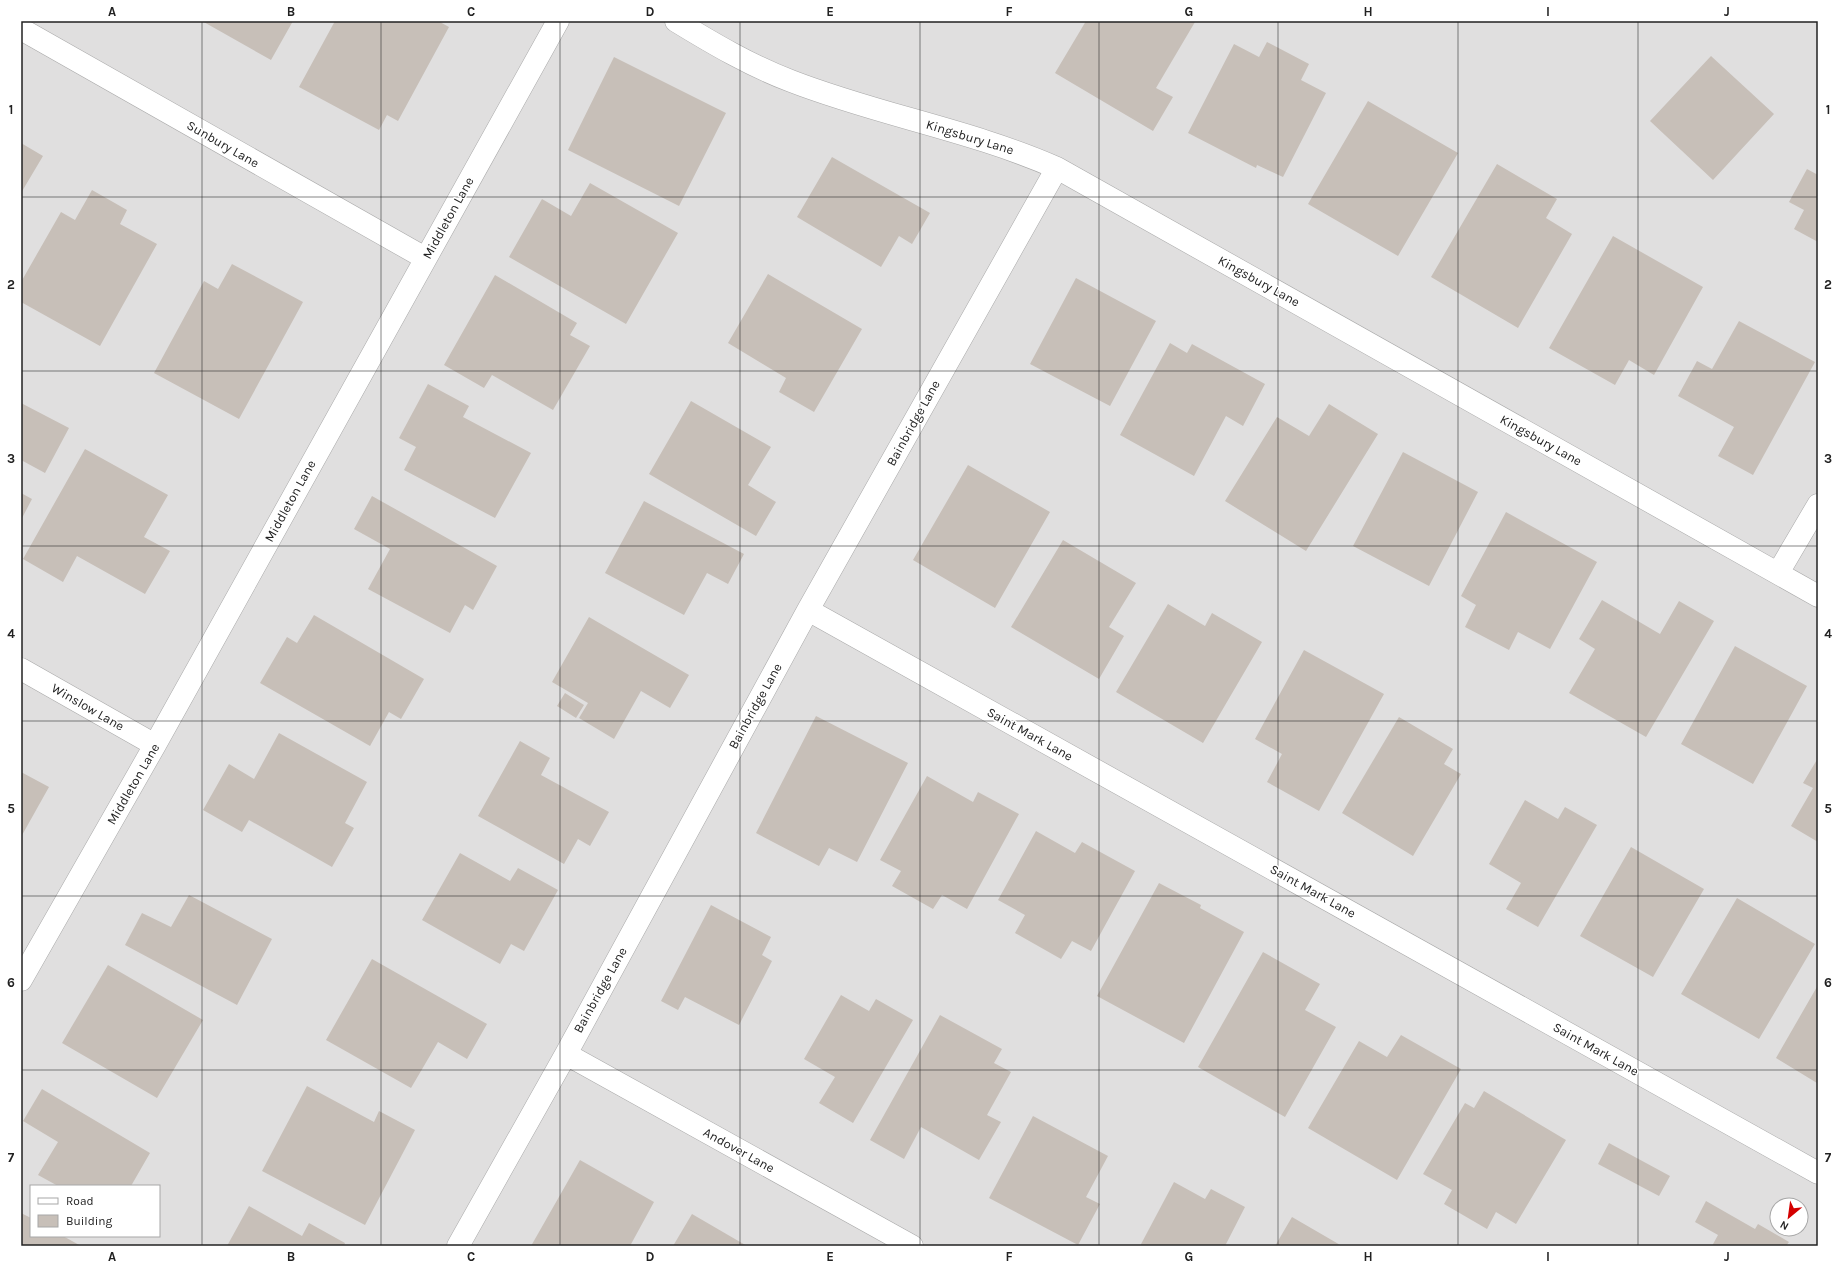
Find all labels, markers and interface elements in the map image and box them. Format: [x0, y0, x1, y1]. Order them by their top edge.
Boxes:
text: A [108, 4, 116, 19]
text: B [287, 4, 295, 19]
text: C [467, 4, 475, 19]
text: D [646, 4, 655, 19]
text: E [826, 4, 834, 19]
text: F [1005, 4, 1013, 19]
text: G [1185, 4, 1193, 19]
text: H [1363, 4, 1373, 19]
text: I [1546, 4, 1550, 19]
text: J [1724, 4, 1730, 19]
text: 1 [9, 102, 13, 117]
text: 1 [1826, 102, 1830, 117]
street label: Sunbury Lane [184, 117, 262, 171]
street label: Kingsbury Lane [924, 117, 1016, 158]
street label: Middleton Lane [419, 174, 477, 262]
street label: Kingsbury Lane [1216, 252, 1303, 310]
text: 2 [7, 277, 15, 292]
text: 2 [1824, 277, 1832, 292]
street label: Bainbridge Lane [883, 377, 943, 469]
street label: Kingsbury Lane [1498, 411, 1585, 469]
text: 3 [7, 451, 15, 466]
text: 3 [1824, 451, 1832, 466]
street label: Middleton Lane [261, 457, 319, 545]
text: 4 [7, 626, 15, 641]
text: 4 [1824, 626, 1832, 641]
street label: Bainbridge Lane [725, 660, 785, 752]
street label: Winslow Lane [49, 680, 127, 734]
street label: Saint Mark Lane [984, 704, 1076, 764]
street label: Middleton Lane [104, 740, 162, 827]
text: 5 [7, 801, 15, 816]
text: 5 [1824, 801, 1832, 816]
street label: Saint Mark Lane [1267, 861, 1359, 921]
street label: Bainbridge Lane [570, 944, 630, 1036]
text: 6 [7, 975, 15, 990]
text: 6 [1824, 975, 1832, 990]
street label: Saint Mark Lane [1550, 1019, 1642, 1079]
street label: Andover Lane [701, 1124, 777, 1176]
text: 7 [8, 1150, 15, 1165]
text: 7 [1825, 1150, 1832, 1165]
legend [30, 1185, 160, 1237]
text: Road [66, 1194, 94, 1208]
north arrow [1769, 1197, 1809, 1237]
text: Building [66, 1214, 113, 1228]
text: N [1778, 1218, 1791, 1233]
text: A [108, 1249, 116, 1264]
text: B [287, 1249, 295, 1264]
text: C [467, 1249, 475, 1264]
text: D [646, 1249, 655, 1264]
text: E [826, 1249, 834, 1264]
text: F [1005, 1249, 1013, 1264]
text: G [1185, 1249, 1193, 1264]
text: H [1363, 1249, 1373, 1264]
text: I [1546, 1249, 1550, 1264]
text: J [1724, 1249, 1730, 1264]

